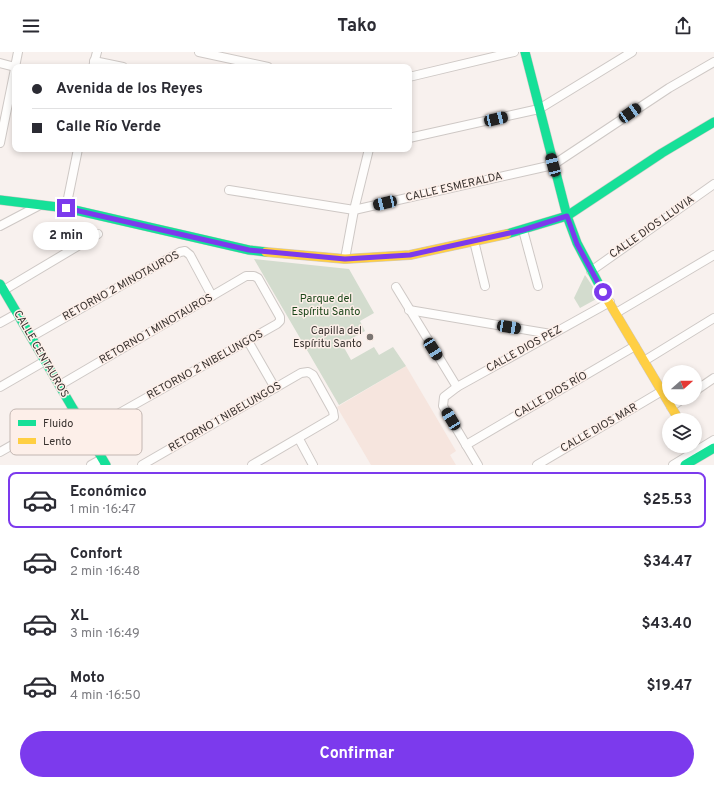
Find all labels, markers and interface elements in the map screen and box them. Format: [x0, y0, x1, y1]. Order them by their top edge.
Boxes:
icon: menu [20, 15, 42, 37]
text: Tako [337, 15, 377, 38]
icon: share [672, 15, 694, 37]
text: Avenida de los Reyes [56, 80, 203, 99]
car [617, 101, 643, 125]
car [483, 110, 509, 128]
text: Calle Río Verde [56, 118, 161, 137]
car [544, 152, 562, 178]
street label: CALLE ESMERALDA [404, 169, 504, 205]
street label: CALLE DIOS LLUVIA [607, 192, 697, 262]
car [372, 194, 398, 212]
route end [57, 199, 75, 217]
callout: 2 min [33, 222, 99, 250]
text: 2 min [49, 228, 83, 244]
street label: RETORNO 2 MINOTAUROS [60, 248, 182, 324]
route start [594, 283, 612, 301]
street label: RETORNO 1 MINOTAUROS [97, 291, 215, 367]
park label: Parque del Espíritu Santo [292, 292, 360, 319]
street label: CALLE CENTAUROS [10, 308, 72, 400]
car [496, 319, 522, 335]
street label: CALLE DIOS PEZ [484, 323, 564, 375]
place label: Capilla del Espíritu Santo [293, 324, 362, 351]
street label: RETORNO 2 NIBELUNGOS [144, 327, 266, 403]
marker: Capilla del Espíritu Santo [365, 332, 375, 342]
car [422, 336, 444, 362]
north arrow [662, 365, 702, 405]
map controls [662, 365, 702, 453]
street label: CALLE DIOS RÍO [512, 368, 590, 422]
street label: RETORNO 1 NIBELUNGOS [166, 379, 284, 455]
street label: CALLE DIOS MAR [558, 400, 640, 456]
car [440, 406, 462, 432]
legend [10, 409, 142, 455]
button: layers [662, 413, 702, 453]
text: Fluido [43, 417, 73, 431]
text: Lento [43, 435, 71, 449]
icon: car [22, 482, 58, 518]
text: Económico [70, 483, 147, 502]
text: $25.53 [643, 491, 692, 510]
text: 1 min · 16:47 [70, 502, 136, 518]
icon: car [22, 544, 58, 580]
text: Confort [70, 545, 122, 564]
text: $34.47 [643, 553, 692, 572]
text: 2 min · 16:48 [70, 564, 140, 580]
icon: car [22, 606, 58, 642]
text: XL [70, 607, 88, 626]
text: $43.40 [642, 615, 692, 634]
text: 3 min · 16:49 [70, 626, 140, 642]
icon: car [22, 668, 58, 704]
text: Moto [70, 669, 105, 688]
text: $19.47 [646, 677, 692, 696]
text: 4 min · 16:50 [70, 688, 141, 704]
button: Confirmar [20, 731, 694, 777]

